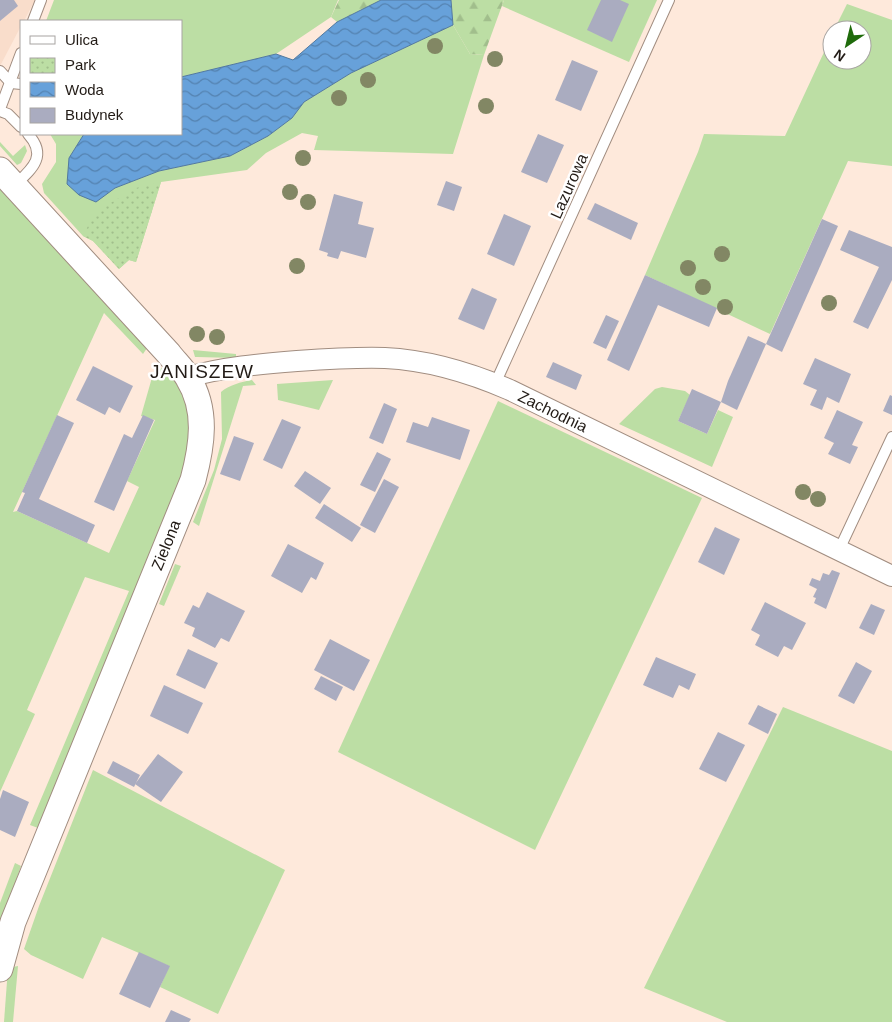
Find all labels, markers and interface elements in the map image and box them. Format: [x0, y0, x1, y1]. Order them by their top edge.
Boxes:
legend [20, 20, 182, 135]
north arrow [822, 20, 872, 70]
text: Ulica [65, 31, 99, 48]
text: N [831, 46, 848, 65]
text: Park [65, 56, 96, 73]
text: Woda [65, 81, 105, 98]
text: Budynek [65, 106, 124, 123]
street label: Lazurowa [547, 151, 591, 221]
district label: JANISZEW [150, 361, 254, 382]
street label: Zachodnia [516, 387, 590, 435]
street label: Zielona [148, 517, 184, 573]

